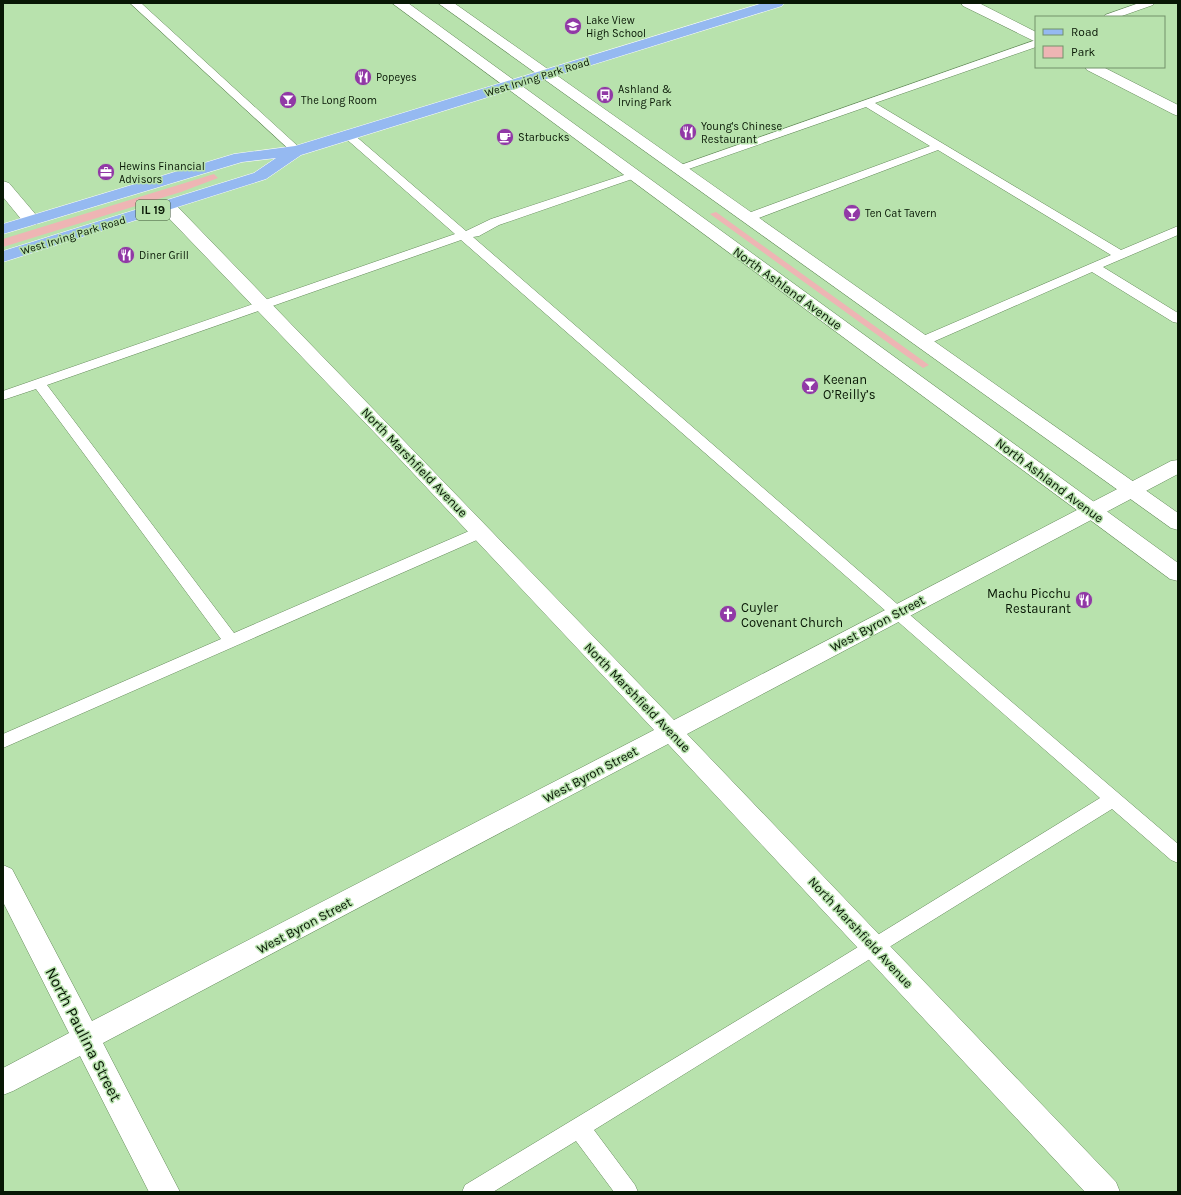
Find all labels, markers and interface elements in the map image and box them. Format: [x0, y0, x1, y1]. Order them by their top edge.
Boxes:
place label: Lake View High School [586, 14, 646, 40]
school or university icon: Lake View High School [563, 16, 583, 36]
legend [1035, 16, 1165, 68]
text: Road [1071, 25, 1099, 39]
text: Park [1071, 45, 1096, 59]
street label: West Irving Park Road [483, 55, 591, 100]
restaurant icon: Popeyes [353, 67, 373, 87]
place label: Popeyes [376, 71, 417, 84]
place label: Ashland & Irving Park [618, 83, 672, 109]
bus stop icon: Ashland & Irving Park [595, 85, 615, 105]
bar icon: The Long Room [278, 90, 298, 110]
place label: The Long Room [301, 94, 377, 107]
place label: Young's Chinese Restaurant [701, 120, 782, 146]
restaurant icon: Young's Chinese Restaurant [678, 122, 698, 142]
cafe icon: Starbucks [495, 127, 515, 147]
place label: Starbucks [518, 131, 570, 144]
place label: Hewins Financial Advisors [119, 160, 205, 186]
office icon: Hewins Financial Advisors [96, 162, 116, 182]
road number: IL 19 [136, 200, 170, 220]
bar icon: Ten Cat Tavern [842, 203, 862, 223]
place label: Ten Cat Tavern [865, 207, 937, 220]
street label: West Irving Park Road [19, 213, 127, 258]
street label: North Ashland Avenue [730, 244, 845, 333]
restaurant icon: Diner Grill [116, 245, 136, 265]
place label: Diner Grill [139, 249, 189, 262]
place label: Keenan O’Reilly’s [823, 372, 876, 402]
bar icon: Keenan O’Reilly’s [800, 376, 820, 396]
street label: North Marshfield Avenue [358, 405, 471, 520]
street label: North Ashland Avenue [993, 435, 1107, 526]
place label: Machu Picchu Restaurant [987, 586, 1071, 616]
restaurant icon: Machu Picchu Restaurant [1074, 590, 1094, 610]
street label: West Byron Street [827, 592, 927, 655]
place label: Cuyler Covenant Church [741, 600, 843, 630]
church icon: Cuyler Covenant Church [718, 604, 738, 624]
street label: North Marshfield Avenue [581, 640, 694, 755]
street label: West Byron Street [540, 743, 640, 806]
street label: North Marshfield Avenue [805, 874, 916, 991]
street label: West Byron Street [254, 894, 354, 957]
street label: North Paulina Street [42, 964, 126, 1104]

